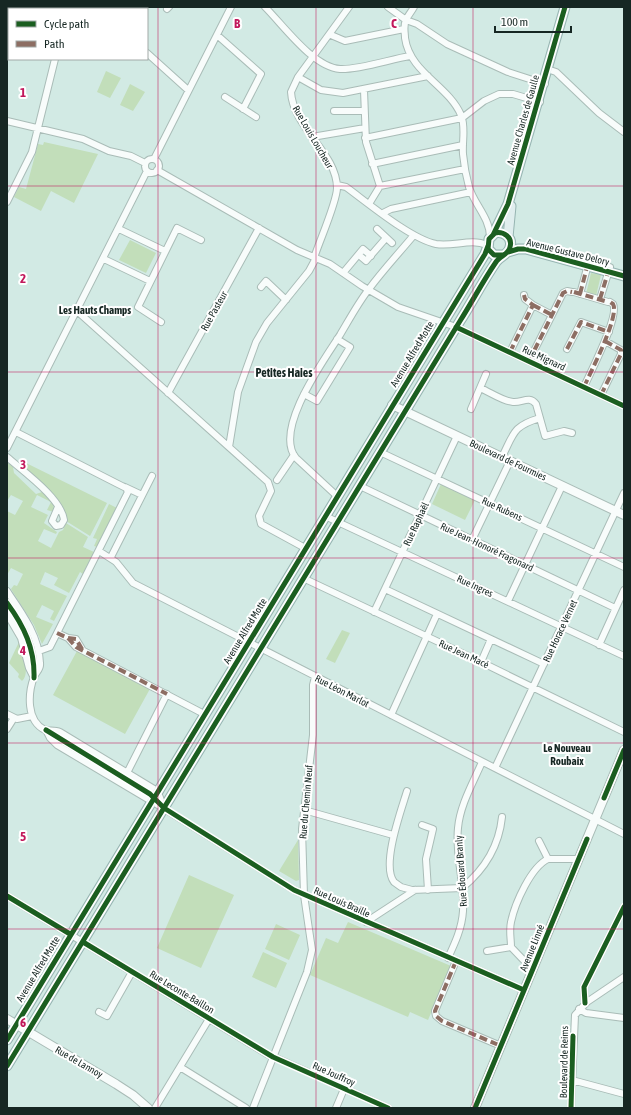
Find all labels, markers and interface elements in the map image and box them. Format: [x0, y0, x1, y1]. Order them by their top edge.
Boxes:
legend [8, 8, 148, 60]
scale bar [495, 8, 571, 34]
text: 100 m [501, 15, 528, 29]
text: B [234, 16, 241, 31]
text: C [391, 16, 397, 31]
text: Cycle path [44, 17, 89, 31]
text: Path [44, 37, 65, 51]
street label: Avenue Charles de Gaulle [505, 73, 541, 166]
text: 1 [20, 85, 26, 100]
street label: Rue Louis Loucheur [291, 104, 336, 171]
street label: Avenue Gustave Delory [526, 236, 610, 268]
text: 2 [20, 271, 26, 286]
street label: Rue Pasteur [199, 288, 230, 333]
district label: Les Hauts Champs [59, 304, 131, 316]
street label: Avenue Alfred Motte [388, 319, 436, 389]
street label: Rue Mignard [521, 343, 568, 373]
district label: Petites Haies [255, 366, 313, 380]
street label: Boulevard de Fourmies [468, 437, 549, 483]
text: 3 [20, 457, 26, 472]
street label: Rue Rubens [480, 495, 524, 523]
street label: Rue Raphaël [401, 500, 431, 548]
street label: Rue Jean-Honoré Fragonard [439, 521, 536, 574]
street label: Rue Ingres [455, 573, 495, 599]
street label: Avenue Alfred Motte [221, 596, 269, 666]
street label: Rue Horace Vernet [541, 598, 579, 664]
street label: Rue Jean Macé [437, 638, 491, 671]
text: 4 [19, 643, 26, 658]
street label: Rue Léon Marlot [313, 673, 371, 709]
district label: Le Nouveau Roubaix [543, 742, 591, 767]
street label: Rue du Chemin Neuf [297, 764, 315, 840]
text: 5 [20, 829, 26, 844]
street label: Rue Édouard Branly [453, 835, 469, 907]
street label: Rue Louis Braille [312, 885, 372, 920]
street label: Avenue Linné [518, 923, 547, 973]
street label: Avenue Alfred Motte [14, 934, 62, 1004]
street label: Rue Leconte-Baillon [148, 968, 217, 1016]
text: 6 [20, 1015, 26, 1030]
street label: Boulevard de Reims [558, 1025, 570, 1098]
street label: Rue de Lannoy [53, 1044, 105, 1080]
street label: Rue Jouffroy [311, 1060, 357, 1088]

